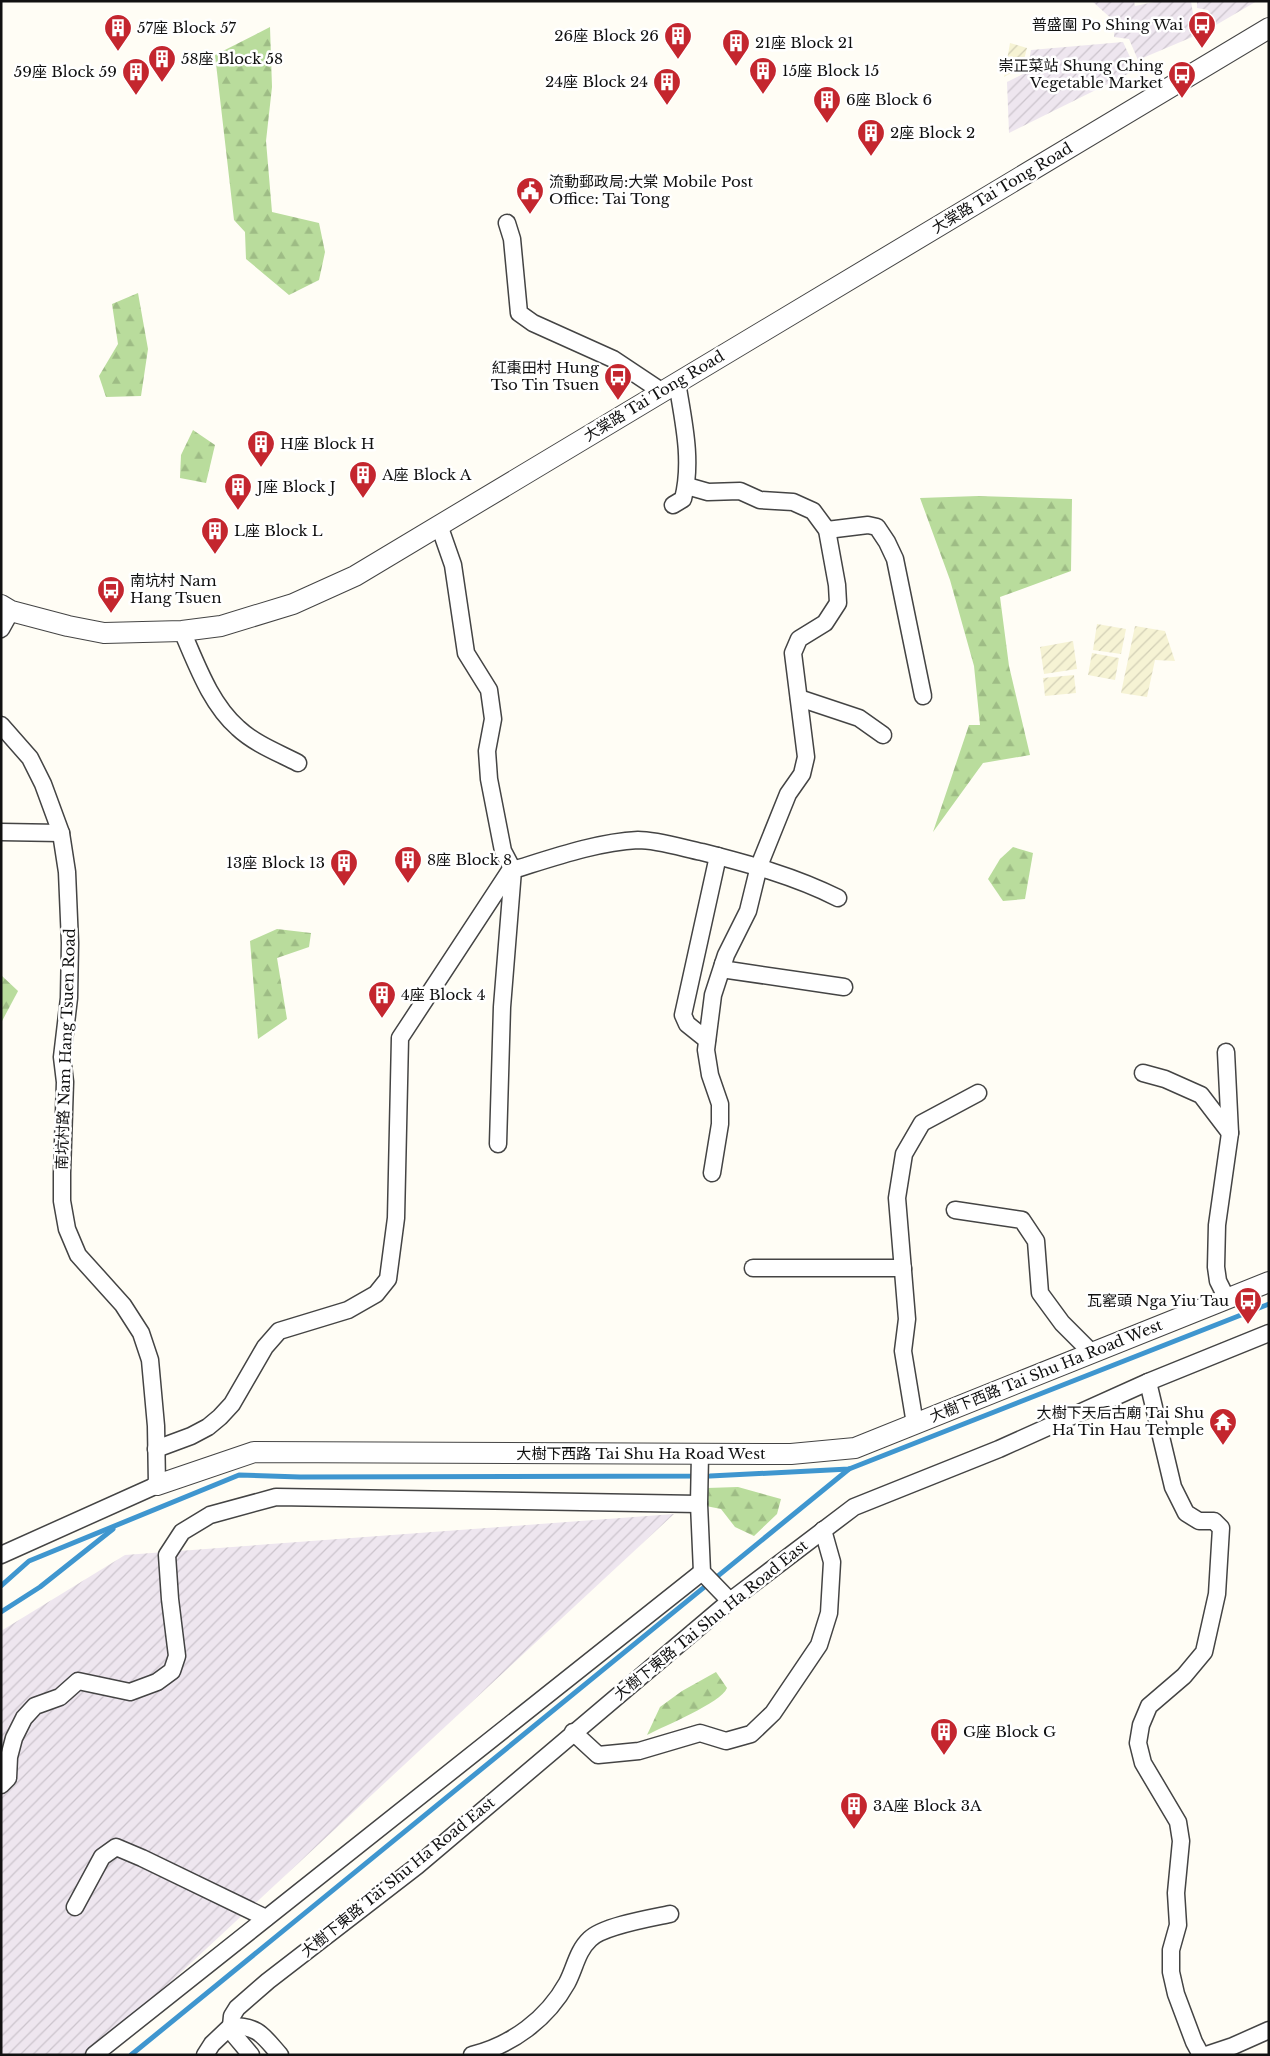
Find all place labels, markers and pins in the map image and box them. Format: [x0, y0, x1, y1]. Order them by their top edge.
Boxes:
bus stop icon: 普盛圍 Po Shing Wai [1187, 10, 1217, 49]
building icon: 57座 Block 57 [103, 13, 133, 52]
place label: 普盛圍 Po Shing Wai [1032, 15, 1183, 34]
place label: 57座 Block 57 [137, 18, 236, 37]
building icon: 26座 Block 26 [663, 21, 693, 60]
place label: 26座 Block 26 [554, 26, 659, 45]
building icon: 21座 Block 21 [721, 28, 751, 67]
place label: 21座 Block 21 [755, 33, 854, 52]
building icon: 58座 Block 58 [147, 44, 177, 83]
place label: 58座 Block 58 [181, 49, 283, 68]
building icon: 15座 Block 15 [748, 56, 778, 95]
place label: 崇正菜站 Shung Ching Vegetable Market [998, 56, 1164, 92]
building icon: 59座 Block 59 [121, 57, 151, 96]
bus stop icon: 崇正菜站 Shung Ching Vegetable Market [1167, 60, 1197, 99]
place label: 15座 Block 15 [782, 61, 879, 80]
place label: 59座 Block 59 [14, 62, 117, 81]
building icon: 24座 Block 24 [652, 67, 682, 106]
place label: 24座 Block 24 [545, 72, 648, 91]
building icon: 6座 Block 6 [812, 85, 842, 124]
place label: 6座 Block 6 [846, 90, 932, 109]
building icon: 2座 Block 2 [856, 118, 886, 157]
place label: 2座 Block 2 [890, 123, 975, 142]
place label: 流動郵政局:大棠 Mobile Post Office: Tai Tong [549, 172, 754, 208]
public building icon: 流動郵政局:大棠 Mobile Post Office: Tai Tong [515, 176, 545, 215]
place label: 紅棗田村 Hung Tso Tin Tsuen [491, 358, 600, 394]
bus stop icon: 紅棗田村 Hung Tso Tin Tsuen [603, 362, 633, 401]
building icon: H座 Block H [246, 429, 276, 468]
place label: H座 Block H [280, 434, 375, 453]
building icon: A座 Block A [348, 460, 378, 499]
place label: A座 Block A [381, 465, 472, 484]
building icon: J座 Block J [223, 472, 253, 511]
place label: J座 Block J [255, 477, 336, 496]
building icon: L座 Block L [200, 516, 230, 555]
place label: L座 Block L [234, 521, 323, 540]
place label: 南坑村 Nam Hang Tsuen [130, 571, 222, 607]
bus stop icon: 南坑村 Nam Hang Tsuen [96, 575, 126, 614]
building icon: 8座 Block 8 [393, 845, 423, 884]
building icon: 13座 Block 13 [329, 848, 359, 887]
place label: 8座 Block 8 [427, 850, 512, 869]
place label: 13座 Block 13 [226, 853, 325, 872]
building icon: 4座 Block 4 [367, 980, 397, 1019]
place label: 4座 Block 4 [401, 985, 485, 1004]
bus stop icon: 瓦窰頭 Nga Yiu Tau [1233, 1286, 1263, 1325]
place label: 瓦窰頭 Nga Yiu Tau [1087, 1291, 1229, 1310]
place label: 大樹下天后古廟 Tai Shu Ha Tin Hau Temple [1036, 1403, 1204, 1439]
temple icon: 大樹下天后古廟 Tai Shu Ha Tin Hau Temple [1208, 1407, 1238, 1446]
building icon: G座 Block G [929, 1717, 959, 1756]
place label: G座 Block G [963, 1722, 1056, 1741]
building icon: 3A座 Block 3A [839, 1791, 869, 1830]
place label: 3A座 Block 3A [873, 1796, 982, 1815]

